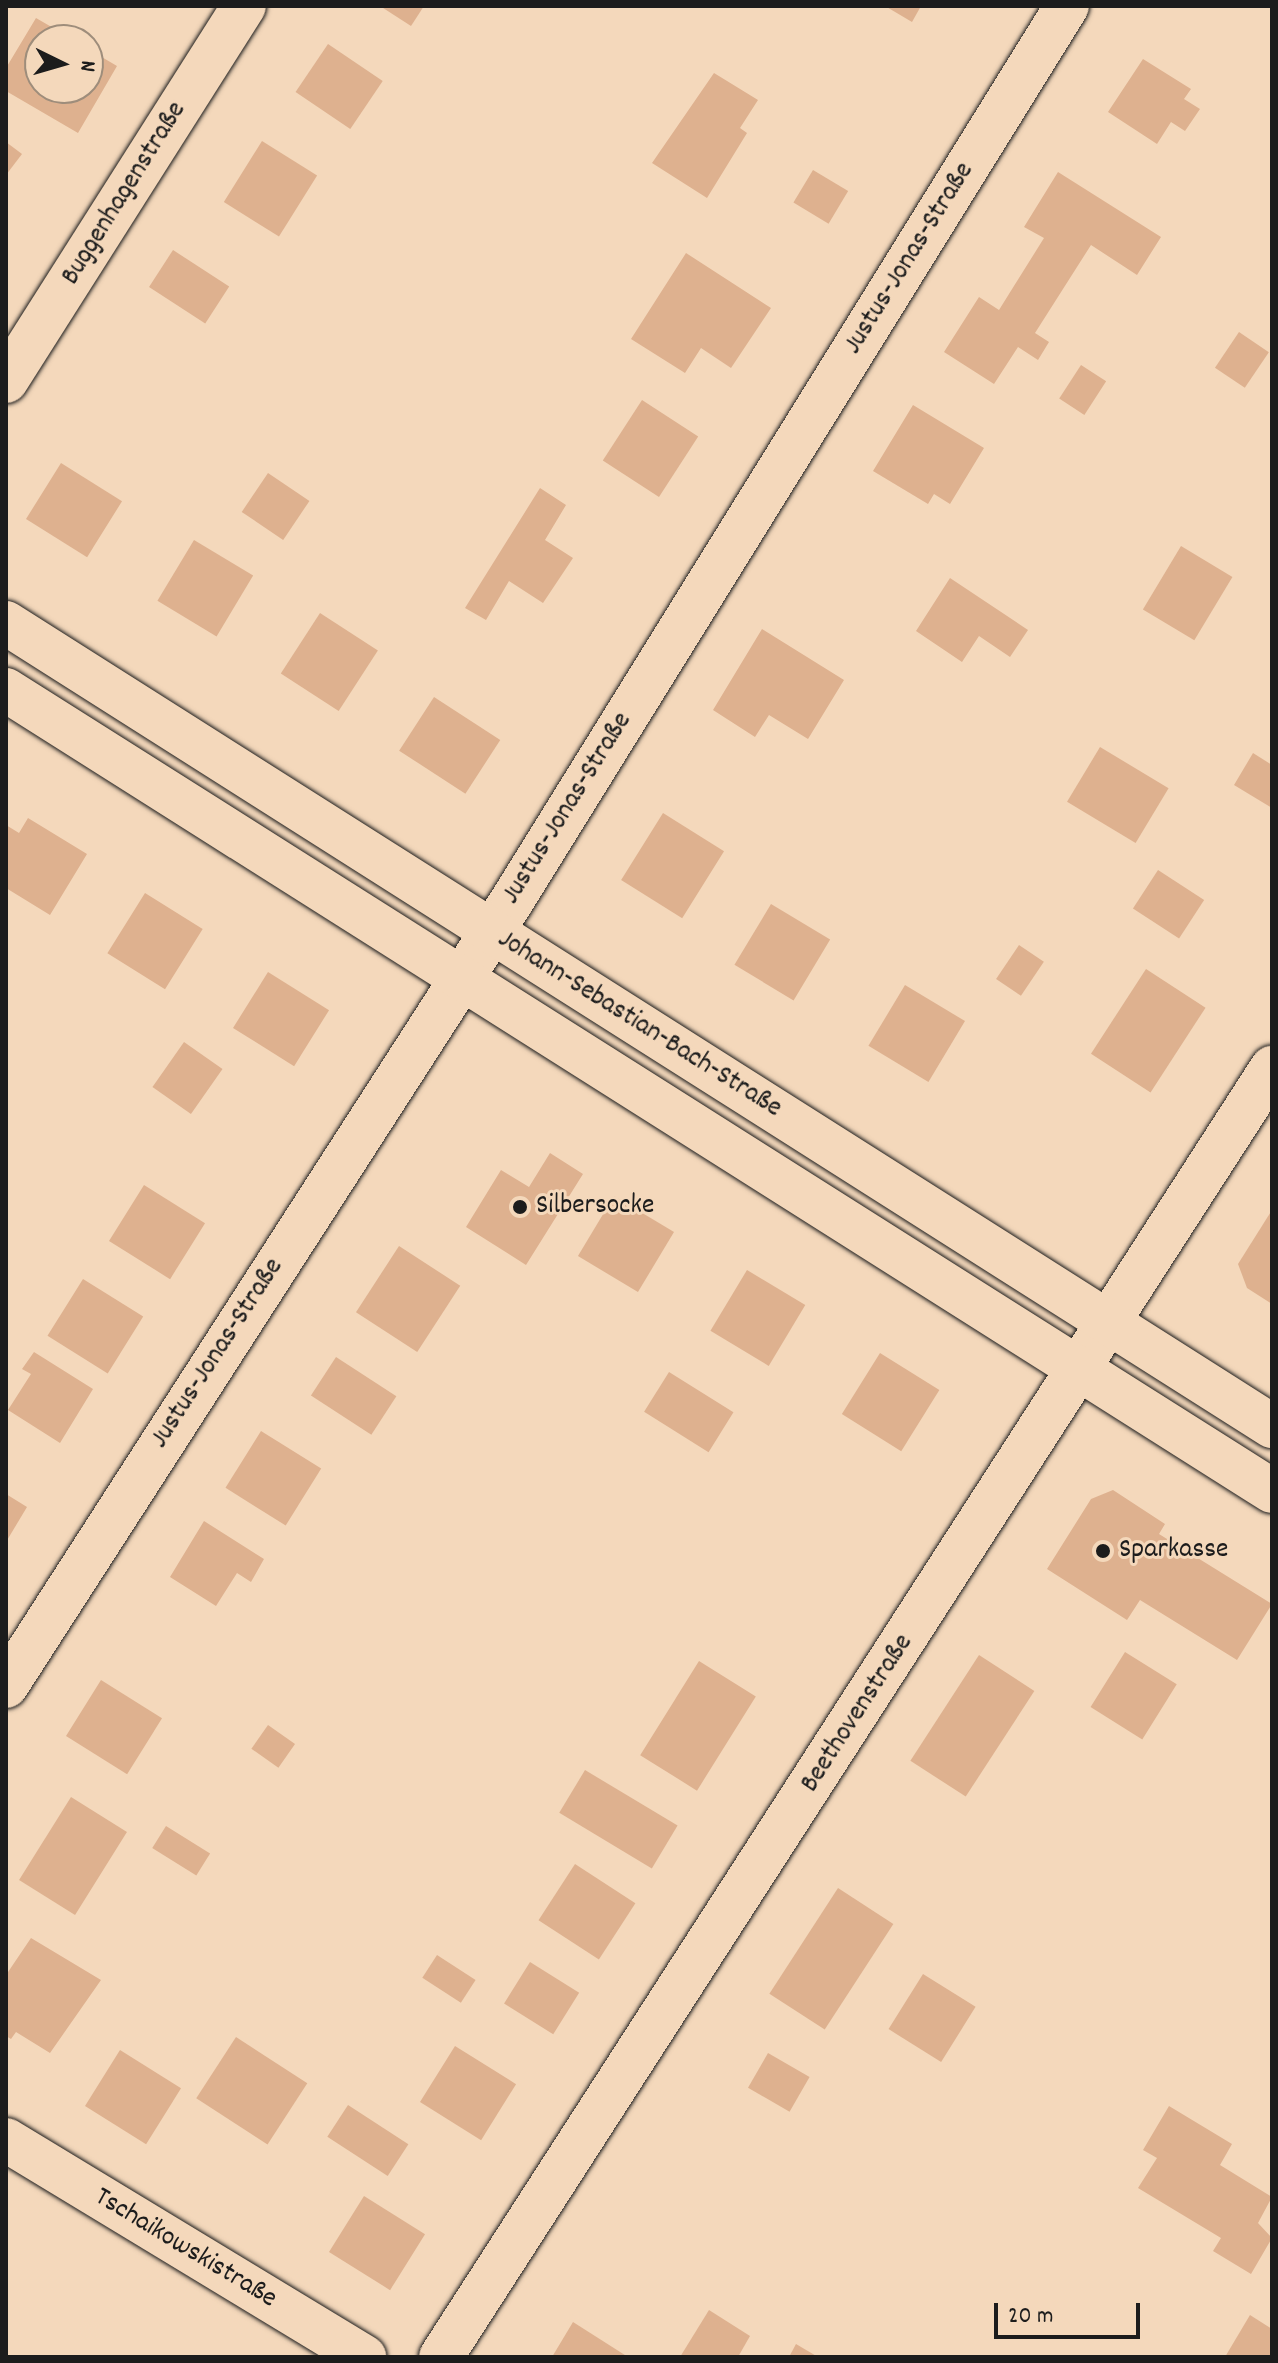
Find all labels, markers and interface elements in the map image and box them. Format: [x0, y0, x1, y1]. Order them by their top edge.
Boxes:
north arrow [24, 24, 104, 104]
text: N [70, 59, 102, 73]
street label: Buggenhagenstraße [55, 96, 195, 292]
street label: Justus-Jonas-Straße [838, 157, 982, 361]
street label: Justus-Jonas-Straße [496, 707, 640, 911]
street label: Johann-Sebastian-Bach-Straße [491, 924, 787, 1126]
place label: Silbersocke [536, 1190, 654, 1224]
marker: Silbersocke [511, 1198, 529, 1216]
street label: Justus-Jonas-Straße [144, 1253, 292, 1455]
place label: Sparkasse [1119, 1534, 1228, 1568]
marker: Sparkasse [1094, 1542, 1112, 1560]
street label: Beethovenstraße [794, 1629, 922, 1799]
street label: Tschaikowskistraße [88, 2181, 282, 2317]
scale bar [998, 2287, 1144, 2337]
text: 20 m [1008, 2300, 1054, 2334]

